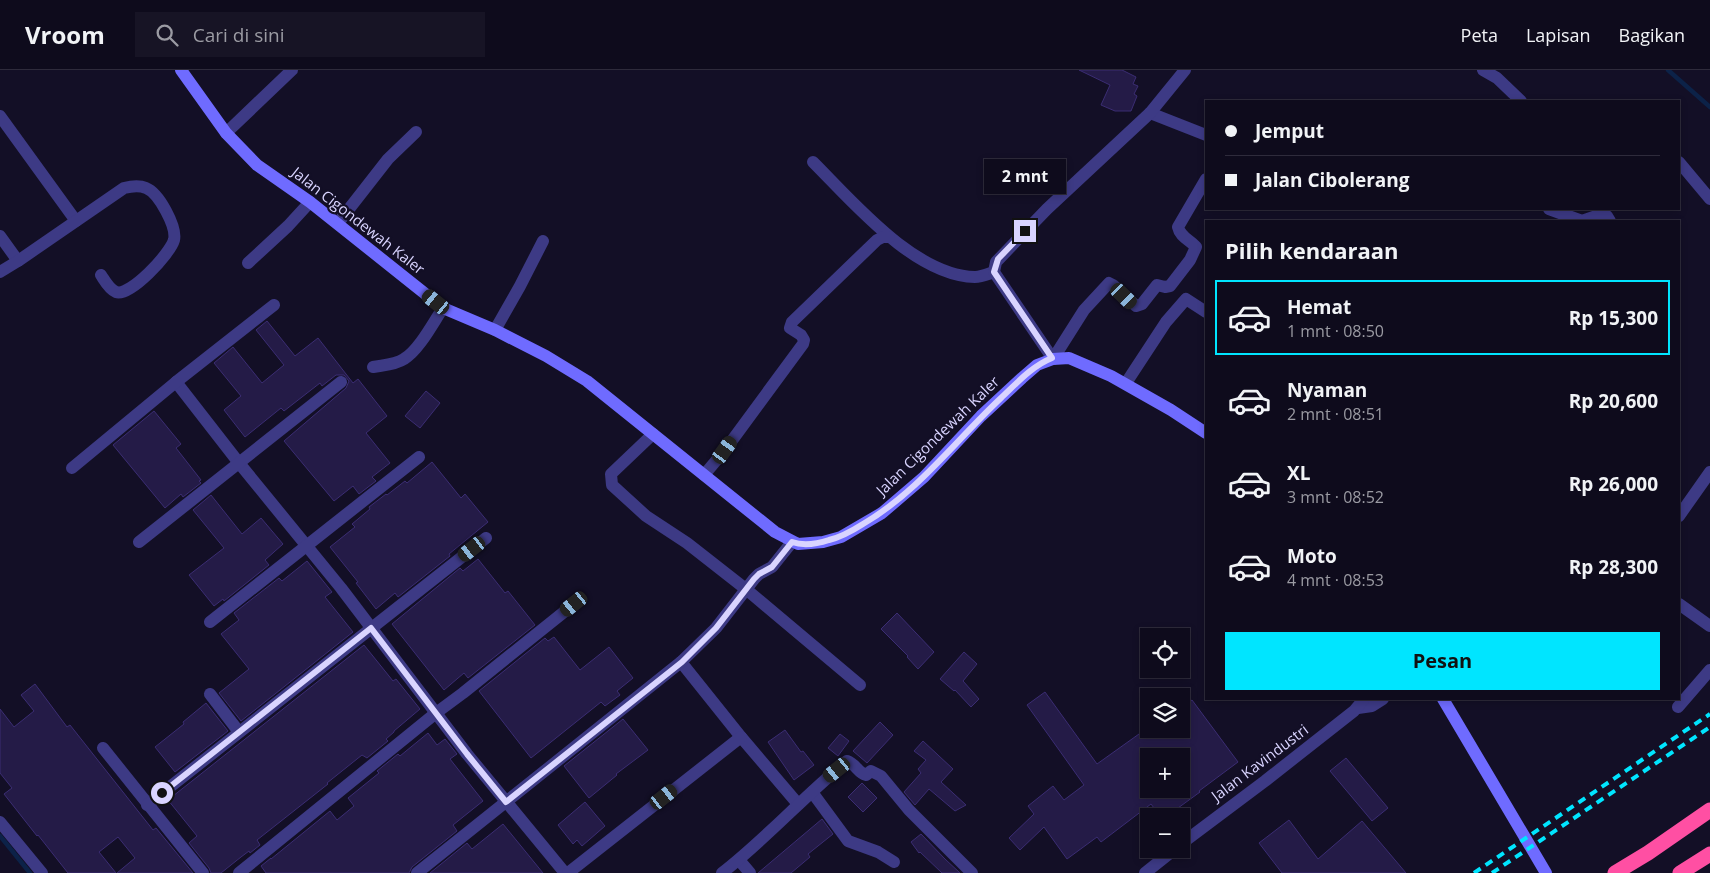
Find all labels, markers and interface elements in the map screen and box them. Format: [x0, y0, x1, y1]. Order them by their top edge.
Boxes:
search box [135, 12, 485, 57]
text: Vroom [25, 18, 105, 51]
icon: search [153, 21, 181, 49]
text: Cari di sini [193, 22, 284, 48]
text: Peta [1461, 23, 1498, 47]
text: Lapisan [1526, 23, 1591, 47]
text: Bagikan [1619, 23, 1685, 47]
text: Jemput [1255, 118, 1324, 144]
callout: 2 mnt [984, 159, 1066, 194]
street label: Jalan Cigondewah Kaler [286, 161, 429, 278]
text: 2 mnt [1002, 165, 1048, 187]
text: Jalan Cibolerang [1255, 167, 1410, 193]
route end [1014, 220, 1036, 242]
text: Pilih kendaraan [1225, 235, 1398, 265]
car [1108, 280, 1140, 312]
car [419, 287, 452, 317]
text: Hemat [1287, 294, 1351, 320]
icon: car [1227, 295, 1272, 340]
text: Rp 15,300 [1569, 305, 1658, 331]
text: 1 mnt · 08:50 [1287, 320, 1384, 342]
street label: Jalan Cigondewah Kaler [870, 371, 1003, 501]
text: Nyaman [1287, 377, 1367, 403]
icon: car [1227, 378, 1272, 423]
text: Rp 20,600 [1569, 388, 1658, 414]
text: 2 mnt · 08:51 [1287, 403, 1384, 425]
car [710, 433, 739, 467]
text: XL [1287, 460, 1310, 486]
icon: car [1227, 461, 1272, 506]
text: Rp 26,000 [1569, 471, 1658, 497]
text: 3 mnt · 08:52 [1287, 486, 1384, 508]
car [455, 534, 488, 564]
text: Moto [1287, 543, 1337, 569]
icon: car [1227, 544, 1272, 589]
text: Rp 28,300 [1569, 554, 1658, 580]
text: 4 mnt · 08:53 [1287, 569, 1384, 591]
car [557, 589, 590, 619]
map controls [1140, 628, 1190, 858]
button: locate [1140, 628, 1190, 678]
button: Pesan [1225, 632, 1660, 690]
button: layers [1140, 688, 1190, 738]
street label: Jalan Kavindustri [1205, 719, 1312, 806]
button: + [1140, 748, 1190, 798]
car [820, 755, 853, 785]
route start [151, 782, 173, 804]
car [647, 782, 680, 812]
button: − [1140, 808, 1190, 858]

